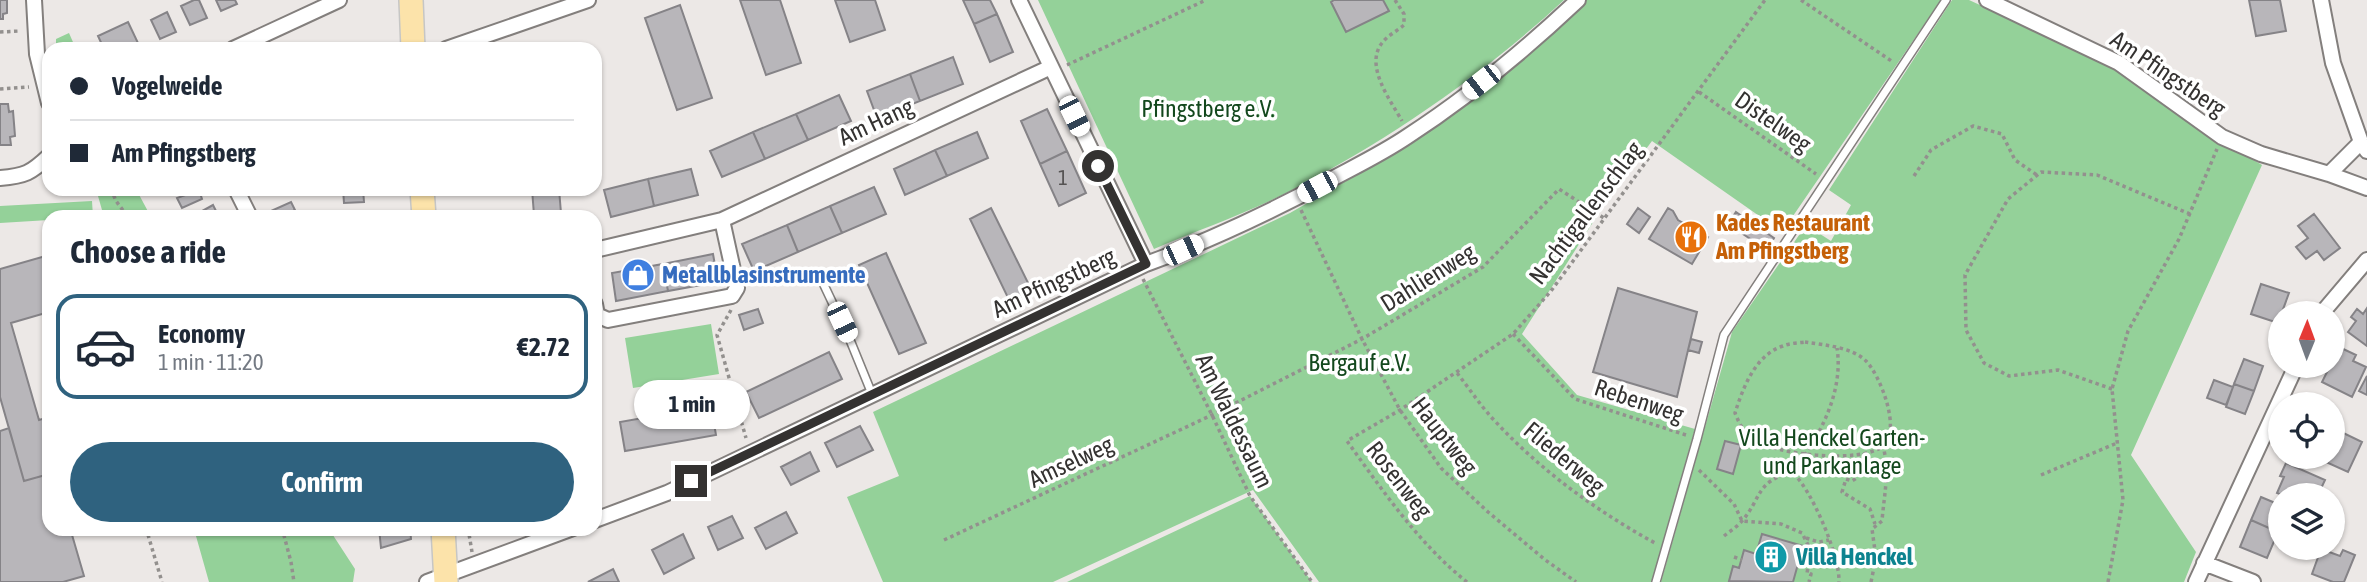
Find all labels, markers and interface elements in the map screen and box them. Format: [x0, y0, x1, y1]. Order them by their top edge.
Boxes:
street label: Am Pfingstberg [2106, 25, 2231, 122]
car [1458, 61, 1505, 103]
text: Vogelweide [112, 71, 222, 101]
street label: Distelweg [1730, 86, 1817, 158]
street label: Am Hang [834, 92, 918, 151]
car [1056, 93, 1093, 139]
park label: Pfingstberg e.V. [1141, 95, 1275, 122]
street label: Nachtigallenschlag [1523, 136, 1648, 289]
text: Am Pfingstberg [112, 138, 256, 168]
route start [1082, 150, 1114, 182]
house number: 1 [1058, 165, 1068, 189]
car [1294, 168, 1341, 206]
place label: Kades Restaurant Am Pfingstberg [1715, 209, 1870, 264]
restaurant icon: Kades Restaurant Am Pfingstberg [1672, 218, 1710, 256]
car [1160, 232, 1207, 268]
text: Choose a ride [70, 233, 226, 270]
street label: Dahlienweg [1376, 238, 1480, 317]
street label: Am Pfingstberg [988, 242, 1120, 323]
shop icon: Metallblasinstrumente [619, 256, 657, 294]
place label: Metallblasinstrumente [662, 261, 866, 288]
car [824, 299, 861, 345]
north arrow [2268, 301, 2345, 378]
map controls [2268, 301, 2345, 560]
icon: car [74, 315, 137, 378]
text: Economy [158, 319, 245, 349]
text: €2.72 [517, 332, 570, 362]
text: 1 min · 11:20 [158, 349, 264, 375]
street label: Am Waldessaum [1190, 349, 1278, 492]
park label: Bergauf e.V. [1308, 349, 1410, 376]
street label: Rebenweg [1591, 373, 1688, 428]
callout: 1 min [633, 379, 749, 428]
text: 1 min [669, 391, 715, 417]
street label: Hauptweg [1406, 392, 1483, 480]
button: locate [2268, 392, 2345, 469]
street label: Fliederweg [1518, 416, 1611, 500]
park label: Villa Henckel Garten- und Parkanlage [1739, 424, 1925, 479]
street label: Amselweg [1024, 430, 1118, 493]
street label: Rosenweg [1361, 436, 1438, 524]
button: Confirm [70, 442, 574, 522]
route end [675, 465, 707, 497]
button: layers [2268, 483, 2345, 560]
building icon: Villa Henckel [1752, 538, 1790, 576]
place label: Villa Henckel [1795, 543, 1914, 570]

